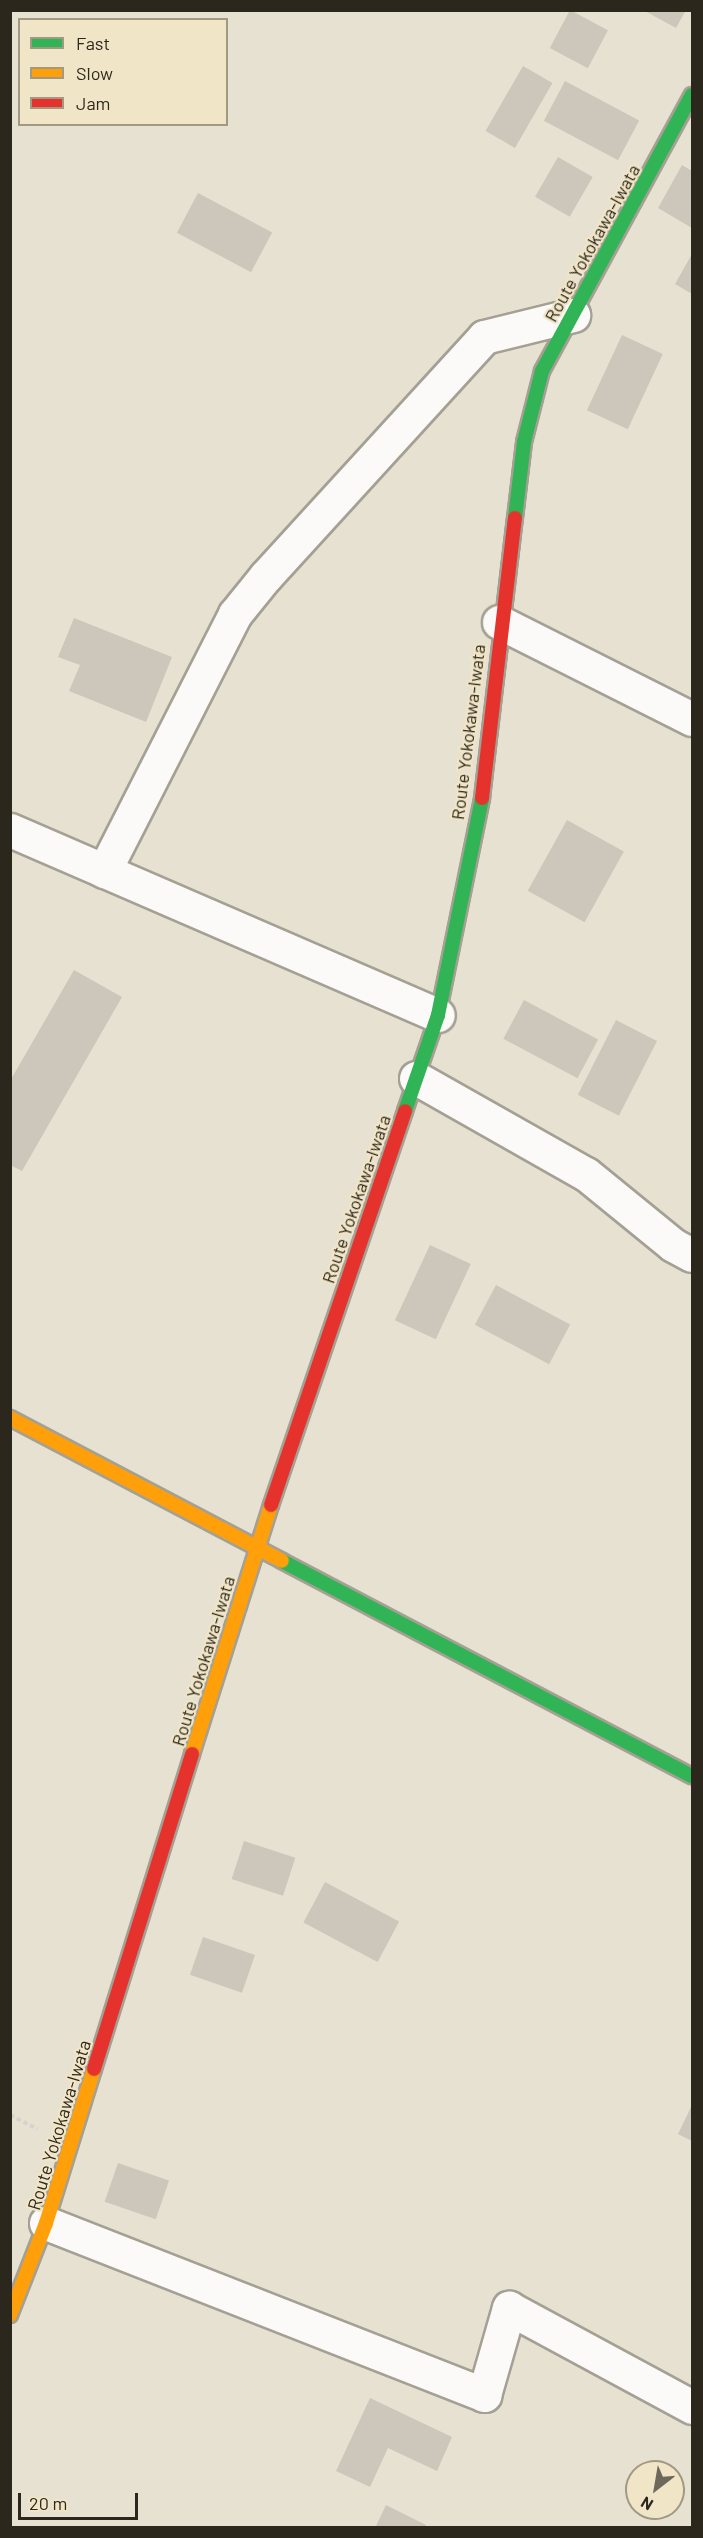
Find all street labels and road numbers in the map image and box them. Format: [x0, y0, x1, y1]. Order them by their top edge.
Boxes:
street label: Route Yokokawa-Iwata [540, 161, 644, 325]
street label: Route Yokokawa-Iwata [447, 643, 489, 821]
street label: Route Yokokawa-Iwata [317, 1112, 395, 1286]
street label: Route Yokokawa-Iwata [167, 1573, 239, 1749]
street label: Route Yokokawa-Iwata [23, 2037, 95, 2213]

